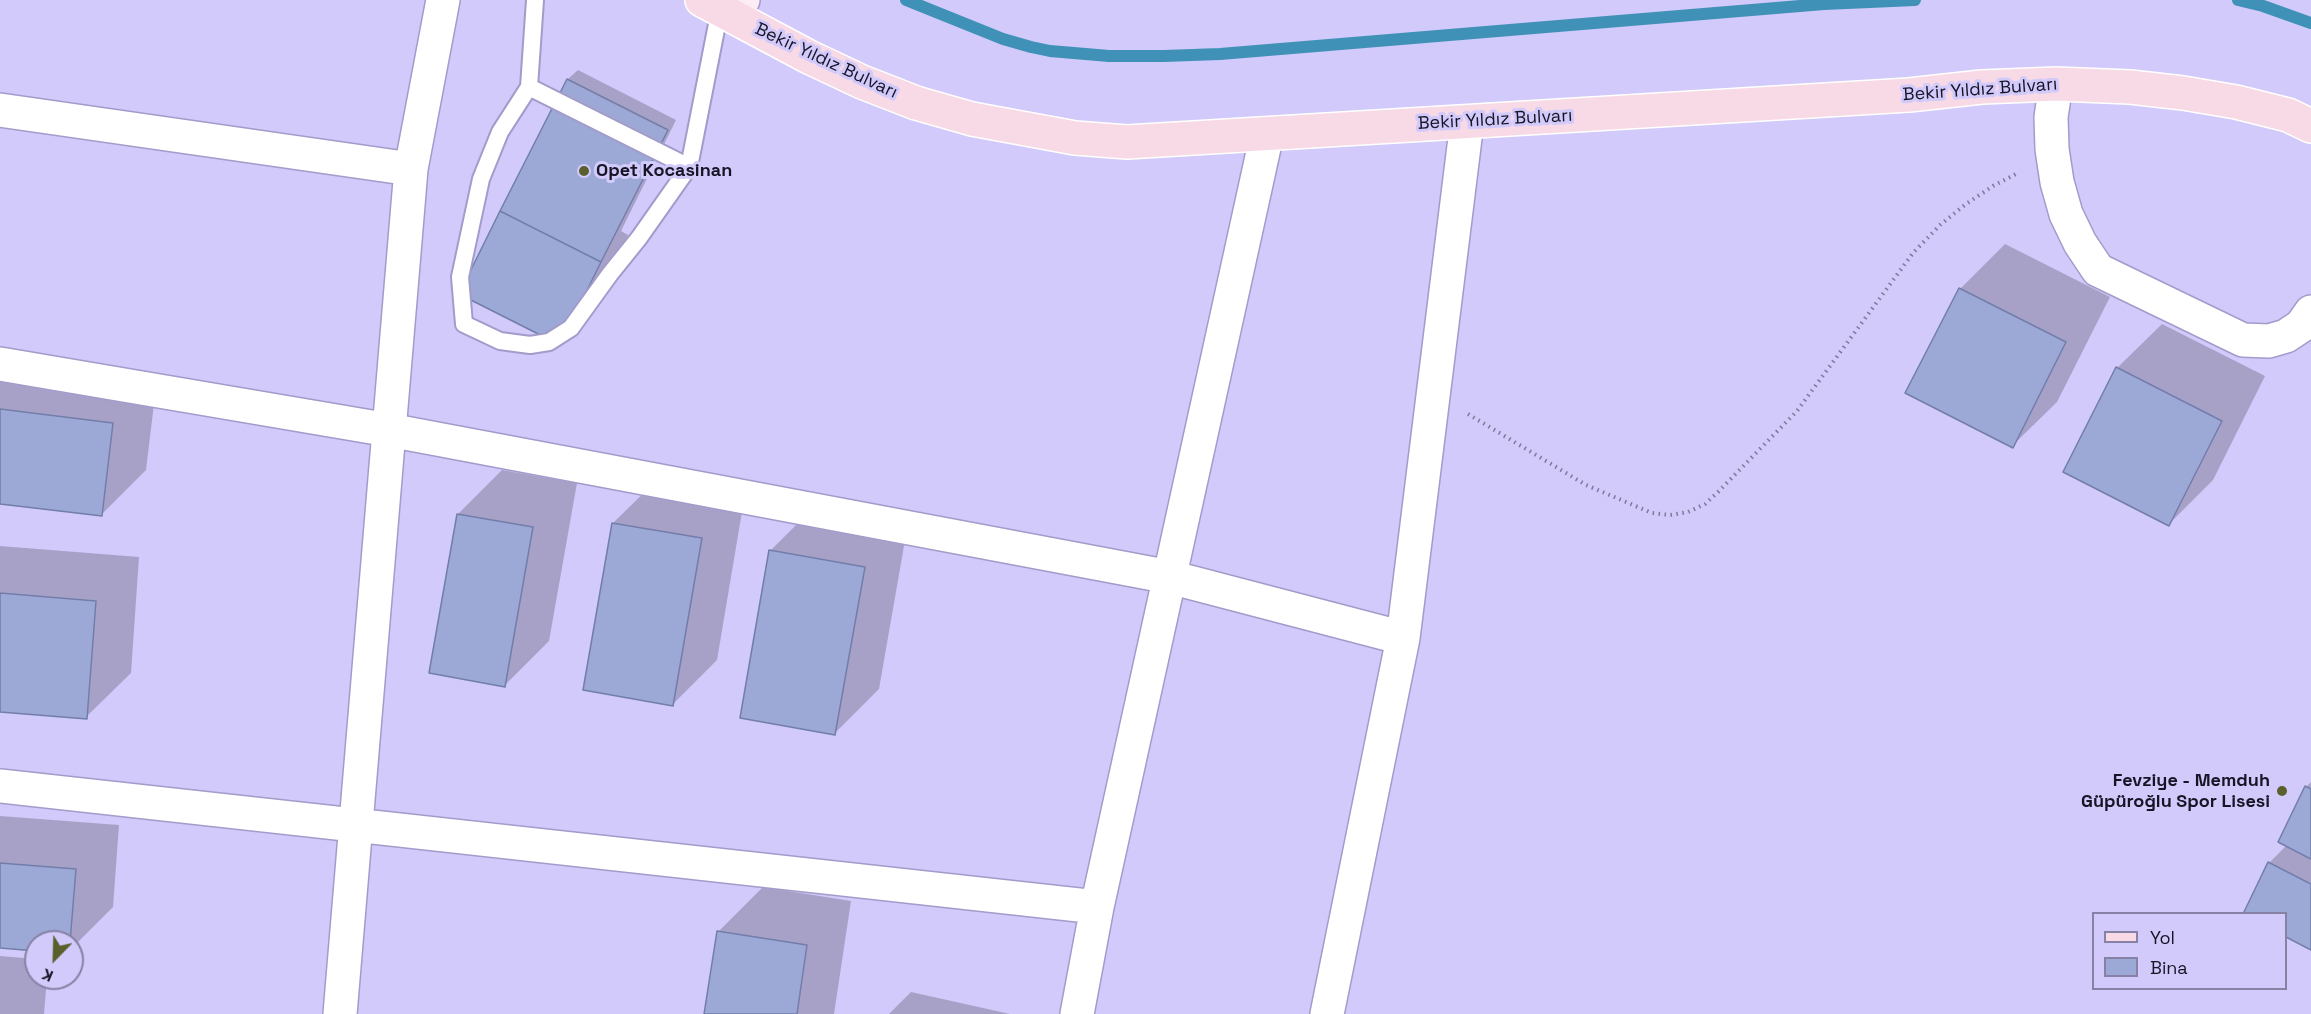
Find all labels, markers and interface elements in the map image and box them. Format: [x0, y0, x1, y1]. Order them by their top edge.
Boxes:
street label: Bekir Yıldız Bulvarı [751, 18, 901, 104]
street label: Bekir Yıldız Bulvarı [1902, 74, 2058, 106]
street label: Bekir Yıldız Bulvarı [1417, 105, 1573, 135]
place label: Opet Kocasinan [596, 160, 732, 182]
marker: Opet Kocasinan [577, 164, 591, 178]
place label: Fevziye - Memduh Güpüroğlu Spor Lisesi [2081, 770, 2270, 812]
marker: Fevziye - Memduh Güpüroğlu Spor Lisesi [2275, 784, 2289, 798]
legend [2092, 912, 2287, 990]
text: Yol [2150, 926, 2175, 949]
north arrow [24, 930, 84, 990]
text: Bina [2150, 956, 2188, 979]
text: K [39, 964, 56, 987]

